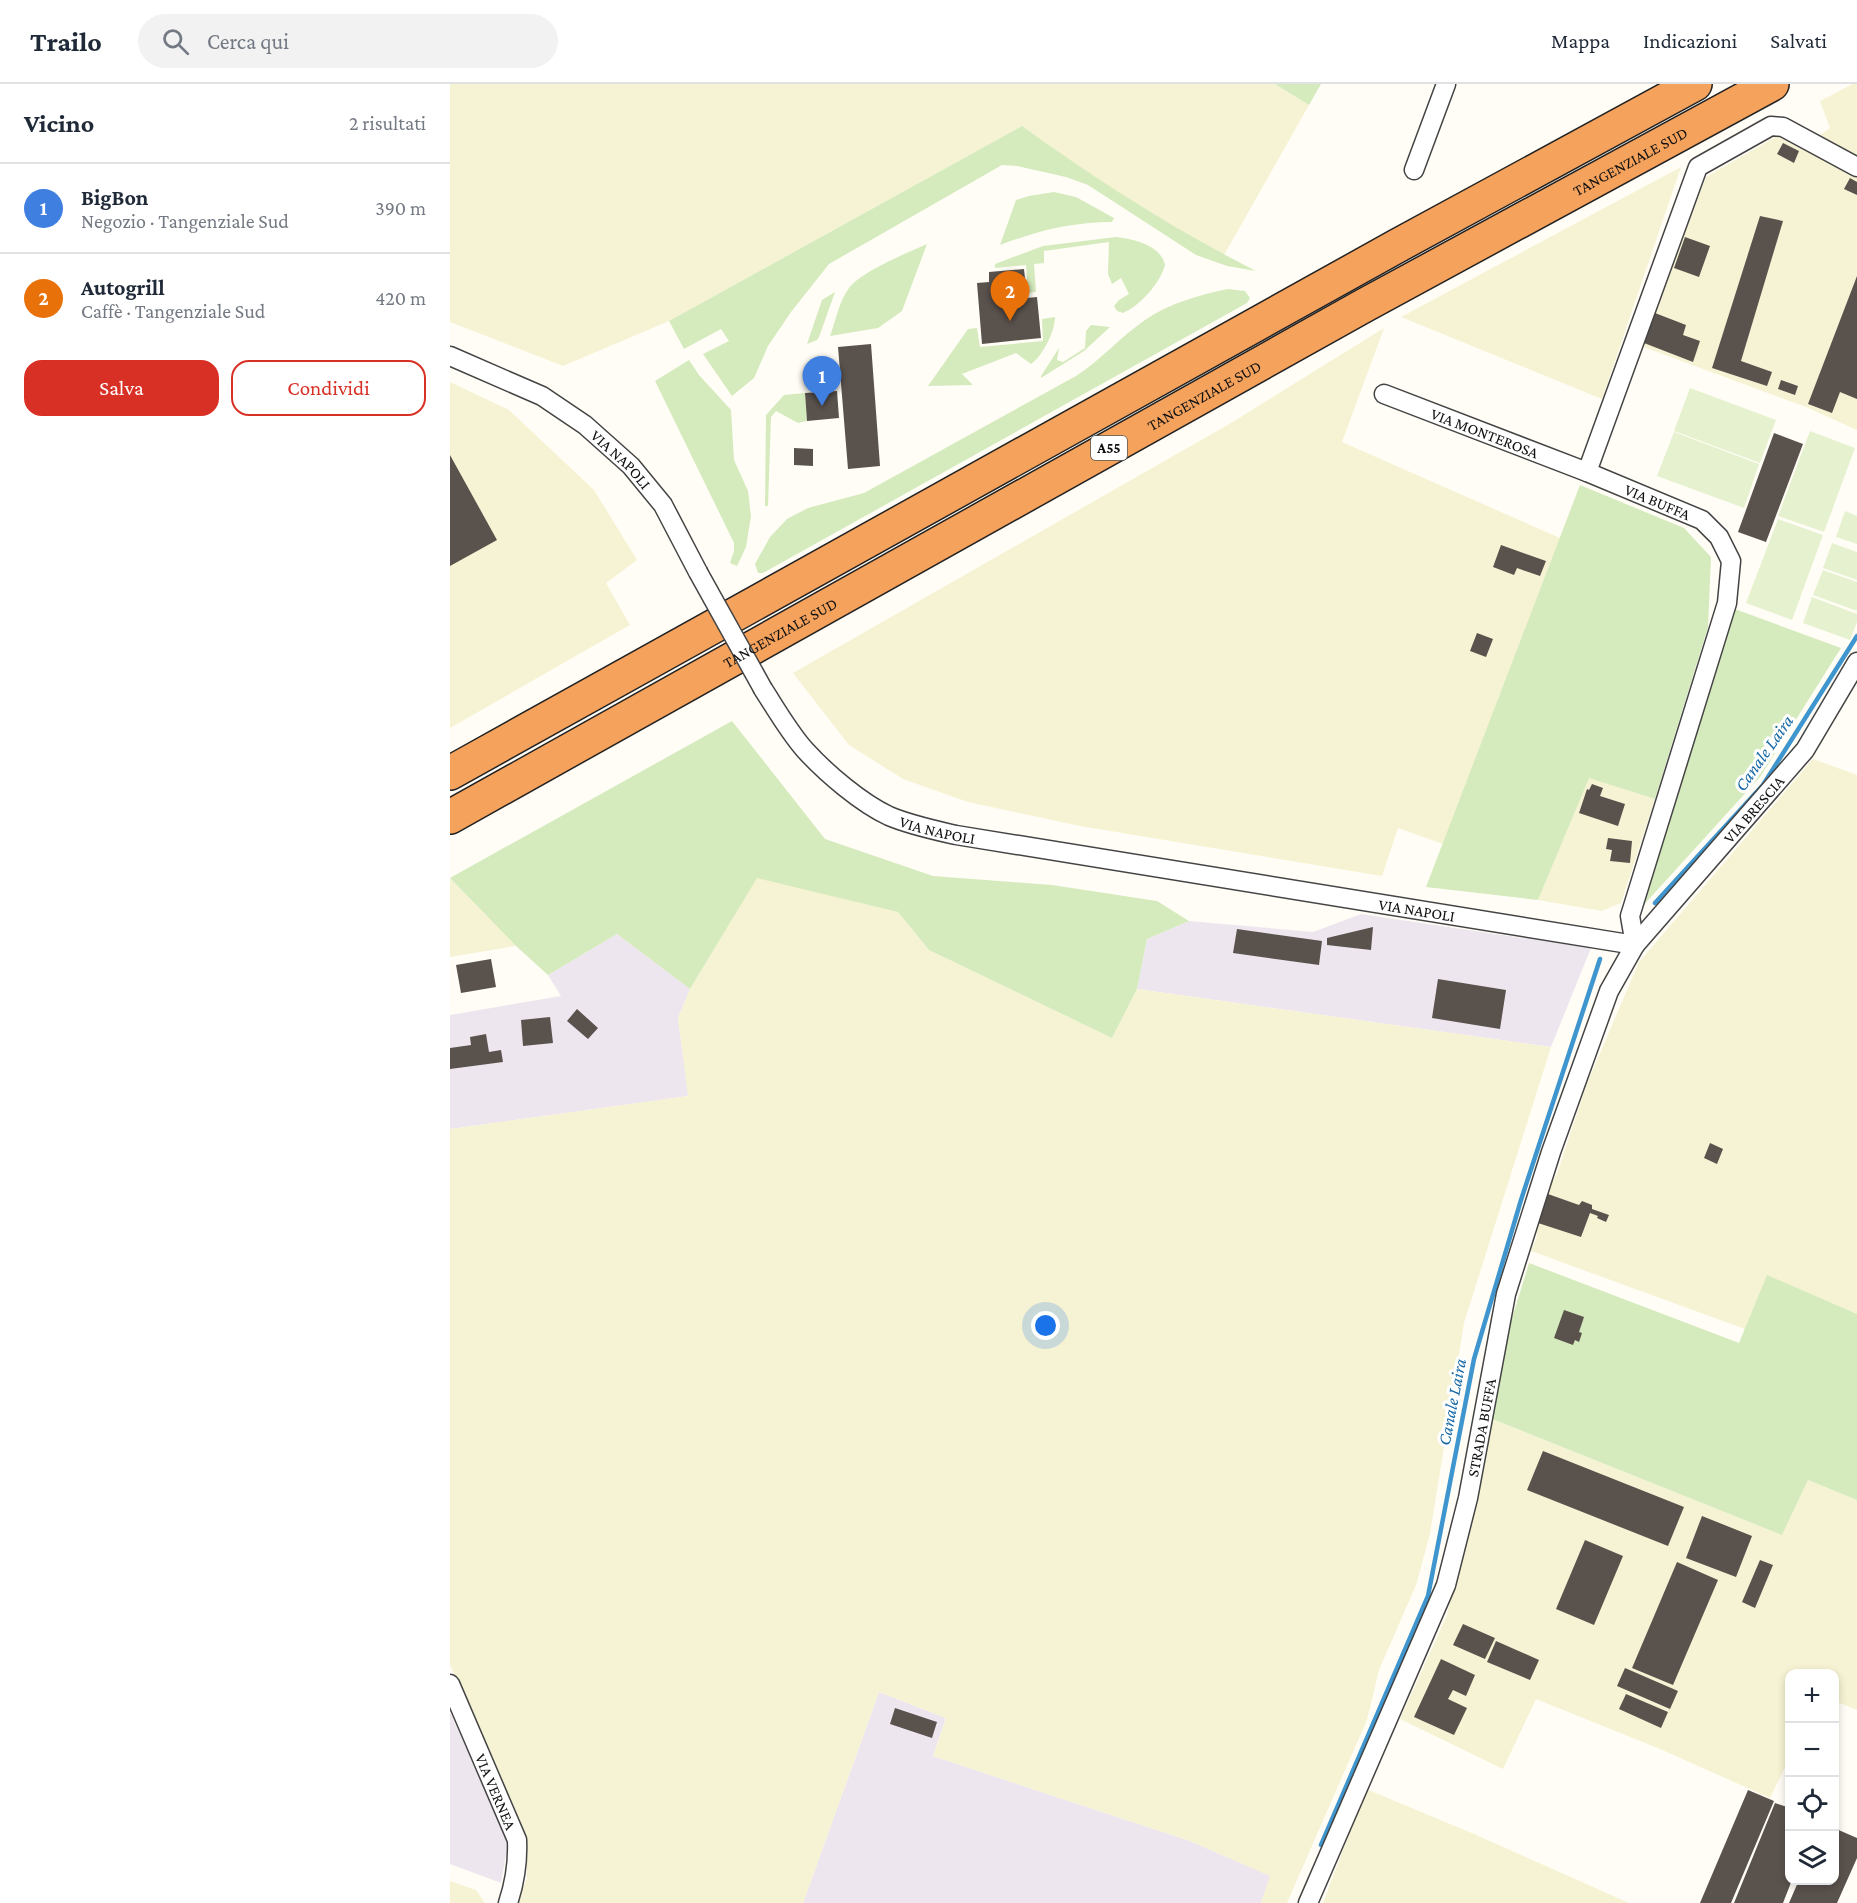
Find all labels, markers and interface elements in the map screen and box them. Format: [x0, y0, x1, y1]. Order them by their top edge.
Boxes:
search box [138, 14, 558, 68]
icon: search [159, 25, 192, 58]
text: Trailo [30, 26, 102, 57]
text: Cerca qui [207, 29, 289, 54]
text: Mappa [1551, 29, 1610, 53]
text: Indicazioni [1643, 29, 1737, 53]
text: Salvati [1770, 29, 1827, 53]
text: Vicino [24, 109, 94, 138]
text: 2 risultati [349, 112, 426, 134]
street label: TANGENZIALE SUD [1570, 124, 1690, 199]
text: BigBon [81, 185, 148, 210]
text: 1 [40, 197, 47, 219]
text: 390 m [375, 197, 426, 219]
text: Negozio · Tangenziale Sud [81, 210, 289, 232]
pin: 2 [990, 272, 1030, 321]
text: Autogrill [81, 275, 165, 300]
text: 2 [38, 287, 49, 309]
text: 420 m [375, 287, 426, 309]
text: Caffè · Tangenziale Sud [81, 300, 265, 322]
pin: 1 [802, 356, 842, 406]
street label: TANGENZIALE SUD [1144, 357, 1264, 434]
button: Salva [24, 360, 219, 416]
button: Condividi [231, 360, 426, 416]
street label: VIA MONTEROSA [1428, 405, 1542, 462]
street label: VIA NAPOLI [587, 426, 654, 493]
road number: A55 [1091, 436, 1127, 460]
street label: VIA BUFFA [1622, 481, 1694, 524]
street label: TANGENZIALE SUD [720, 594, 840, 671]
water label: Canale Laira [1731, 711, 1798, 795]
street label: VIA BRESCIA [1720, 772, 1788, 846]
street label: VIA NAPOLI [897, 813, 977, 847]
street label: VIA NAPOLI [1377, 896, 1456, 925]
your location [1031, 1311, 1060, 1340]
water label: Canale Laira [1434, 1356, 1470, 1447]
street label: STRADA BUFFA [1464, 1376, 1499, 1478]
map controls [1785, 1669, 1839, 1885]
button: + [1785, 1669, 1839, 1723]
button: − [1785, 1723, 1839, 1777]
street label: VIA VERNEA [472, 1751, 520, 1833]
button: locate [1785, 1777, 1839, 1831]
button: layers [1785, 1831, 1839, 1885]

